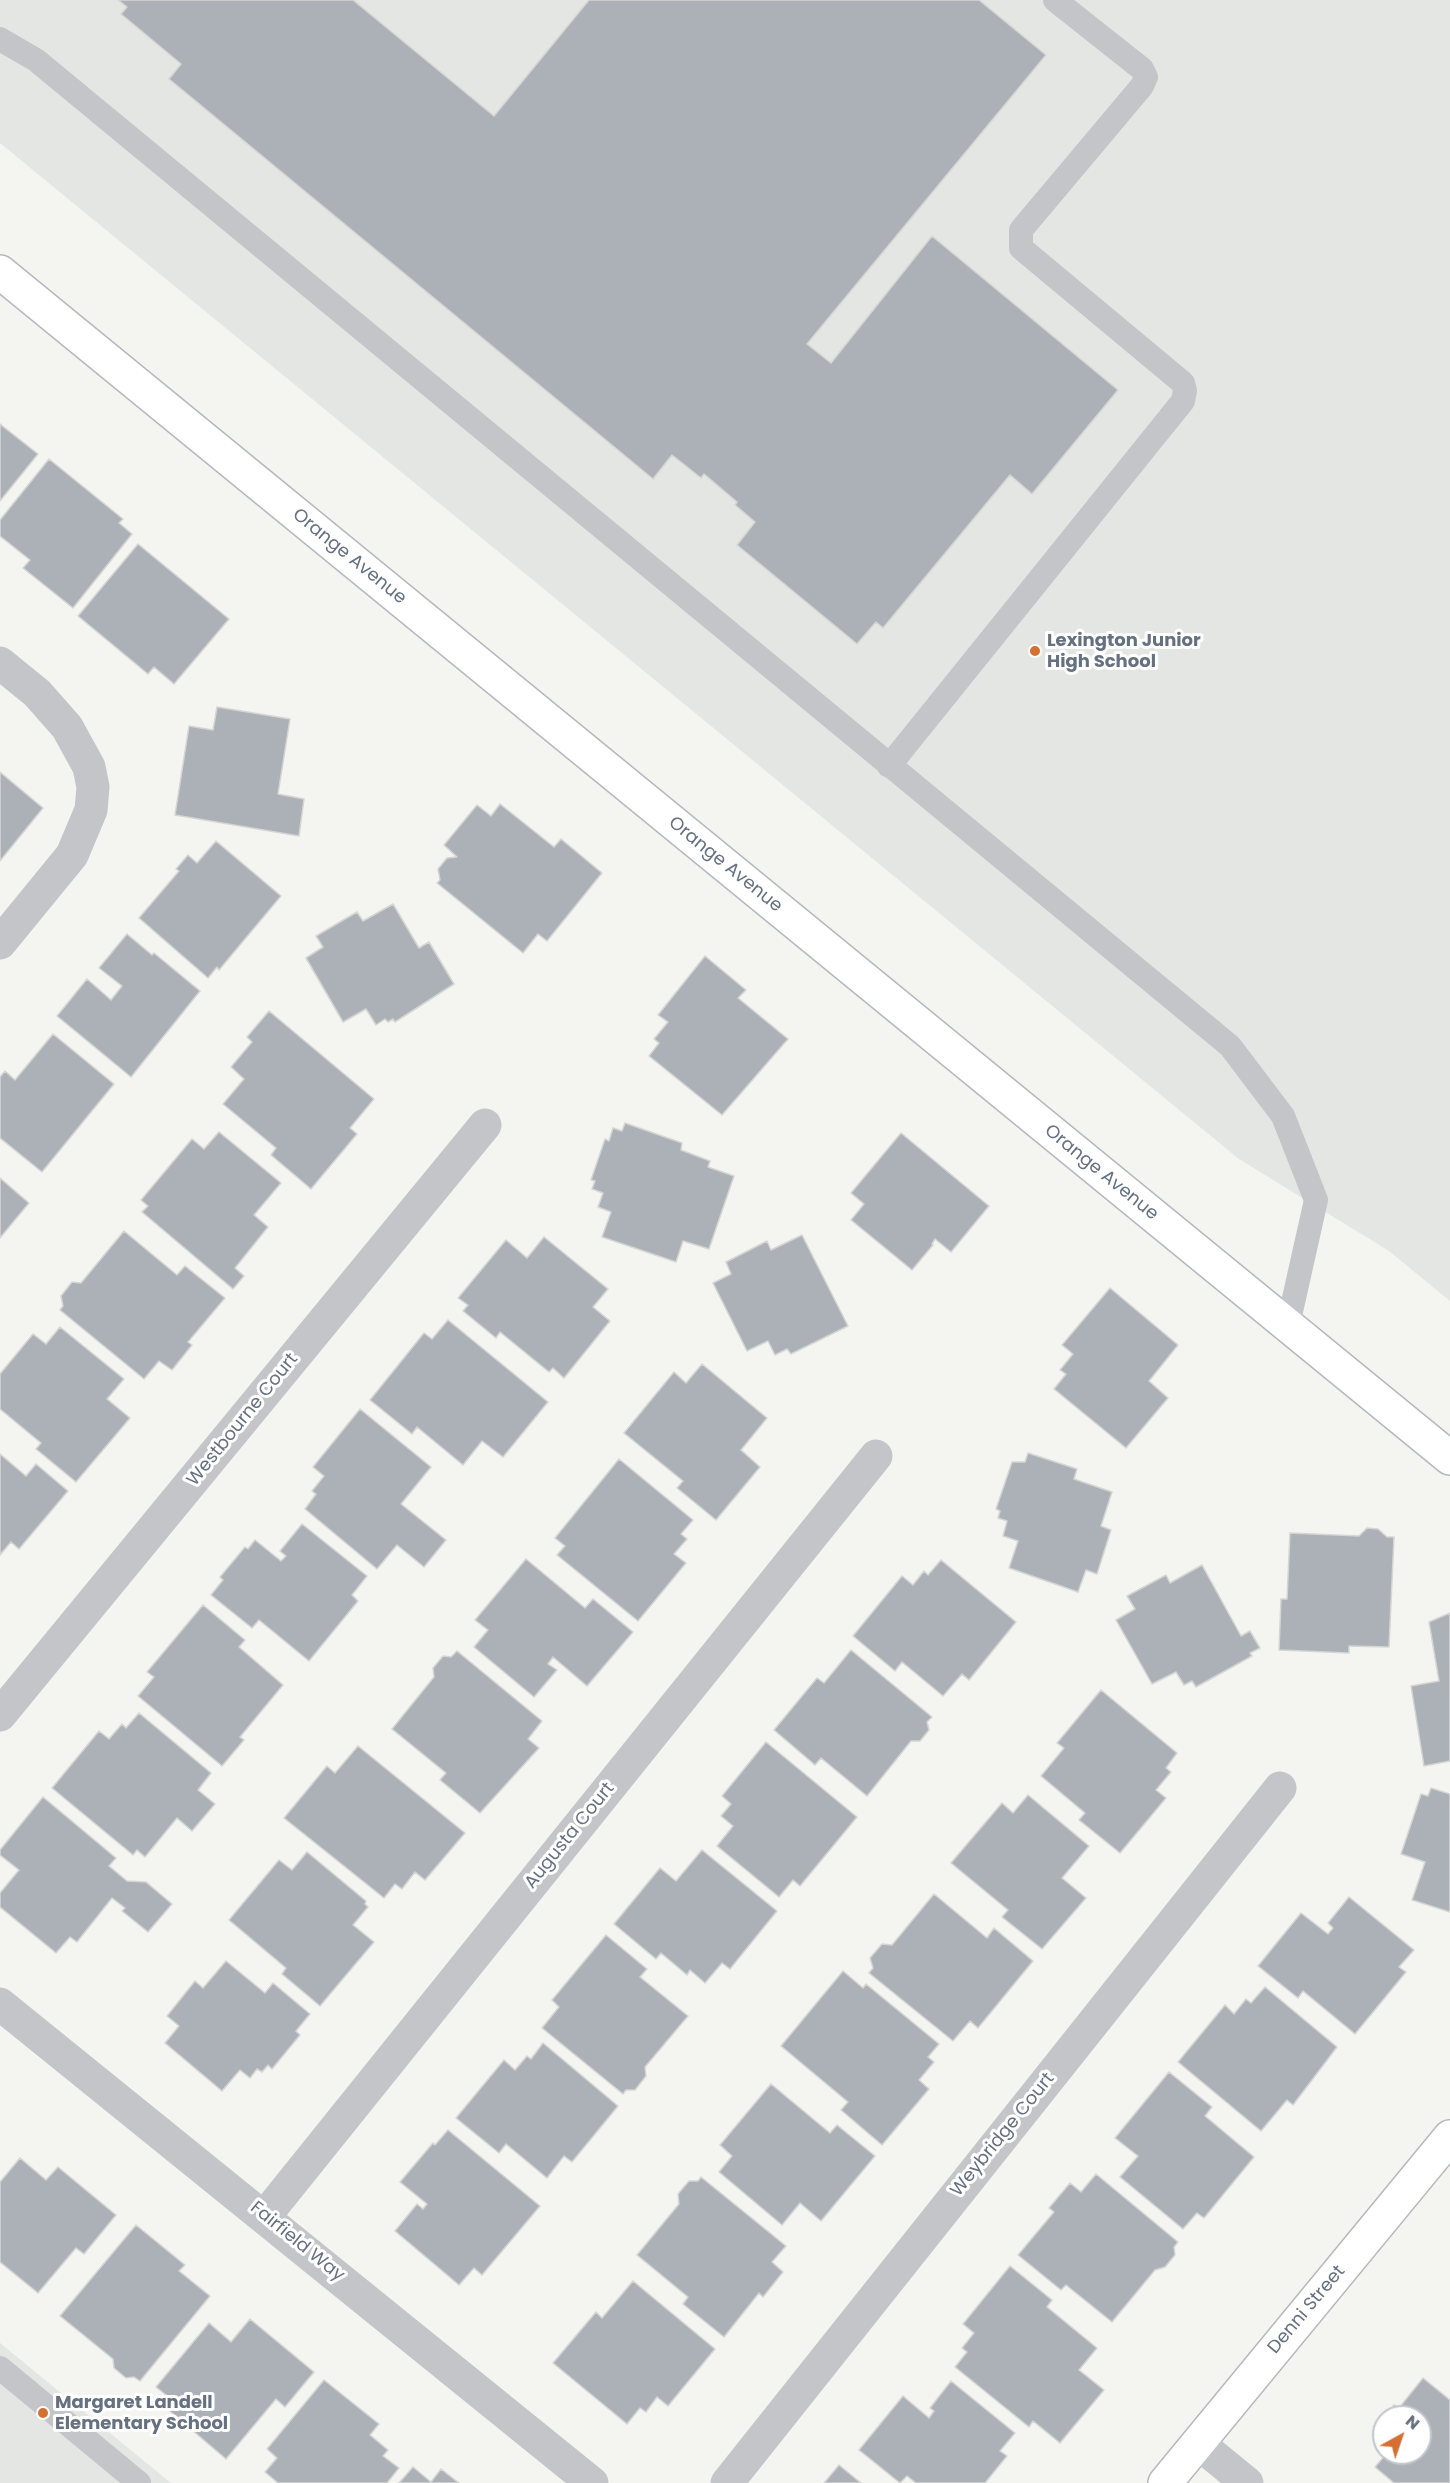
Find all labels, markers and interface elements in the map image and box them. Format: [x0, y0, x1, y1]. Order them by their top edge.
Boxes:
street label: Orange Avenue [288, 504, 410, 610]
place label: Lexington Junior High School [1047, 630, 1201, 672]
marker: Lexington Junior High School [1028, 644, 1042, 658]
street label: Orange Avenue [664, 812, 786, 918]
street label: Orange Avenue [1040, 1120, 1162, 1226]
street label: Westbourne Court [183, 1349, 303, 1491]
street label: Augusta Court [521, 1779, 619, 1893]
street label: Weybridge Court [947, 2069, 1059, 2201]
street label: Fairfield Way [245, 2197, 349, 2287]
street label: Denni Street [1264, 2261, 1350, 2359]
place label: Margaret Landell Elementary School [55, 2392, 228, 2434]
north arrow [1372, 2405, 1432, 2465]
marker: Margaret Landell Elementary School [36, 2406, 50, 2420]
text: N [1401, 2410, 1425, 2435]

